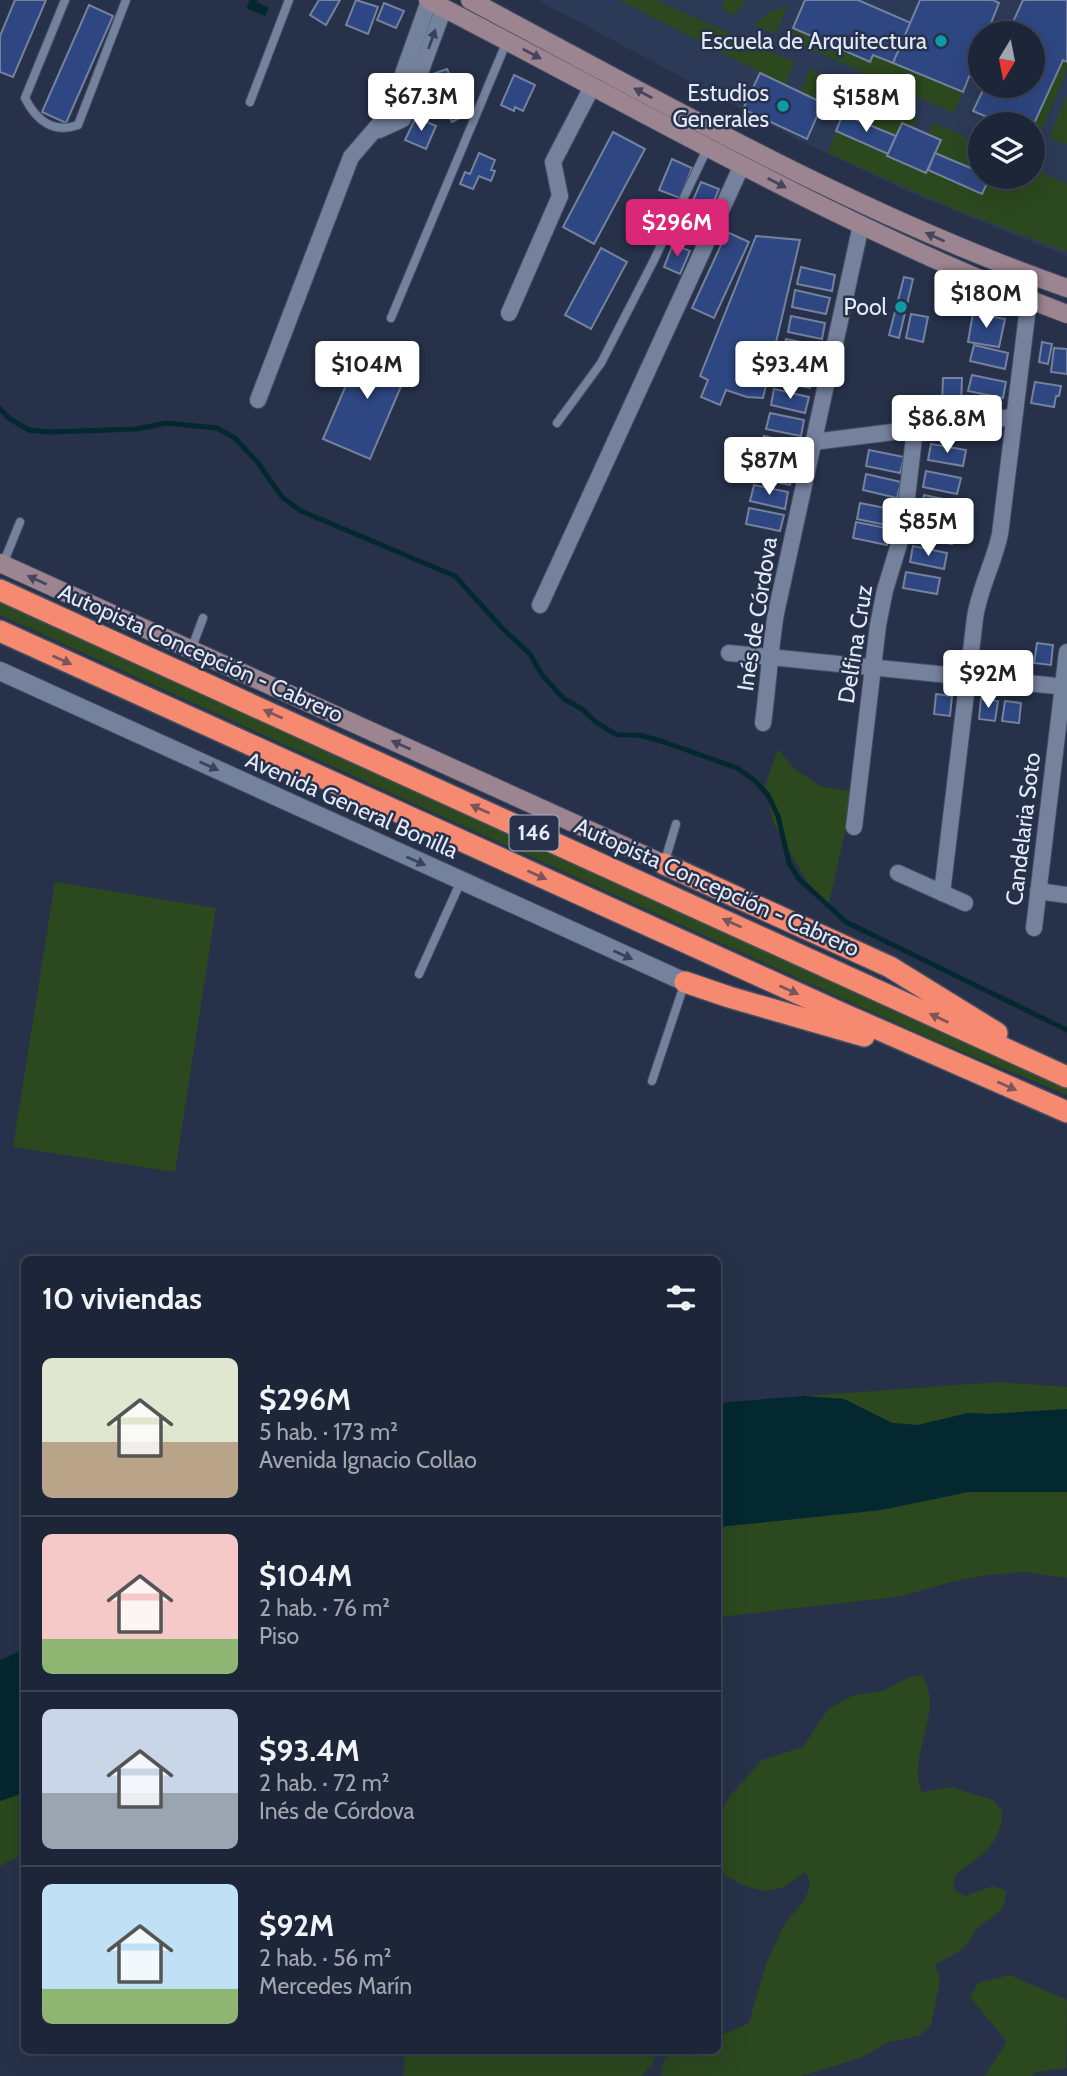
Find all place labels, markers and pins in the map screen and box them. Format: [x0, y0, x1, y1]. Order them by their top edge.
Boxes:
place label: Escuela de Arquitectura [701, 27, 927, 55]
marker: Escuela de Arquitectura [933, 33, 949, 49]
pin: $67.3M [364, 74, 478, 133]
pin: $158M [817, 74, 915, 134]
place label: Estudios Generales [672, 79, 769, 133]
marker: Estudios Generales [775, 98, 791, 114]
pin: $296M [628, 200, 726, 259]
pin: $180M [937, 270, 1035, 330]
place label: Pool [843, 293, 888, 321]
marker: Pool [893, 299, 909, 315]
pin: $104M [318, 342, 416, 401]
pin: $93.4M [733, 342, 847, 401]
pin: $86.8M [890, 396, 1004, 455]
pin: $87M [728, 438, 810, 497]
pin: $85M [887, 498, 969, 558]
pin: $92M [947, 650, 1029, 710]

